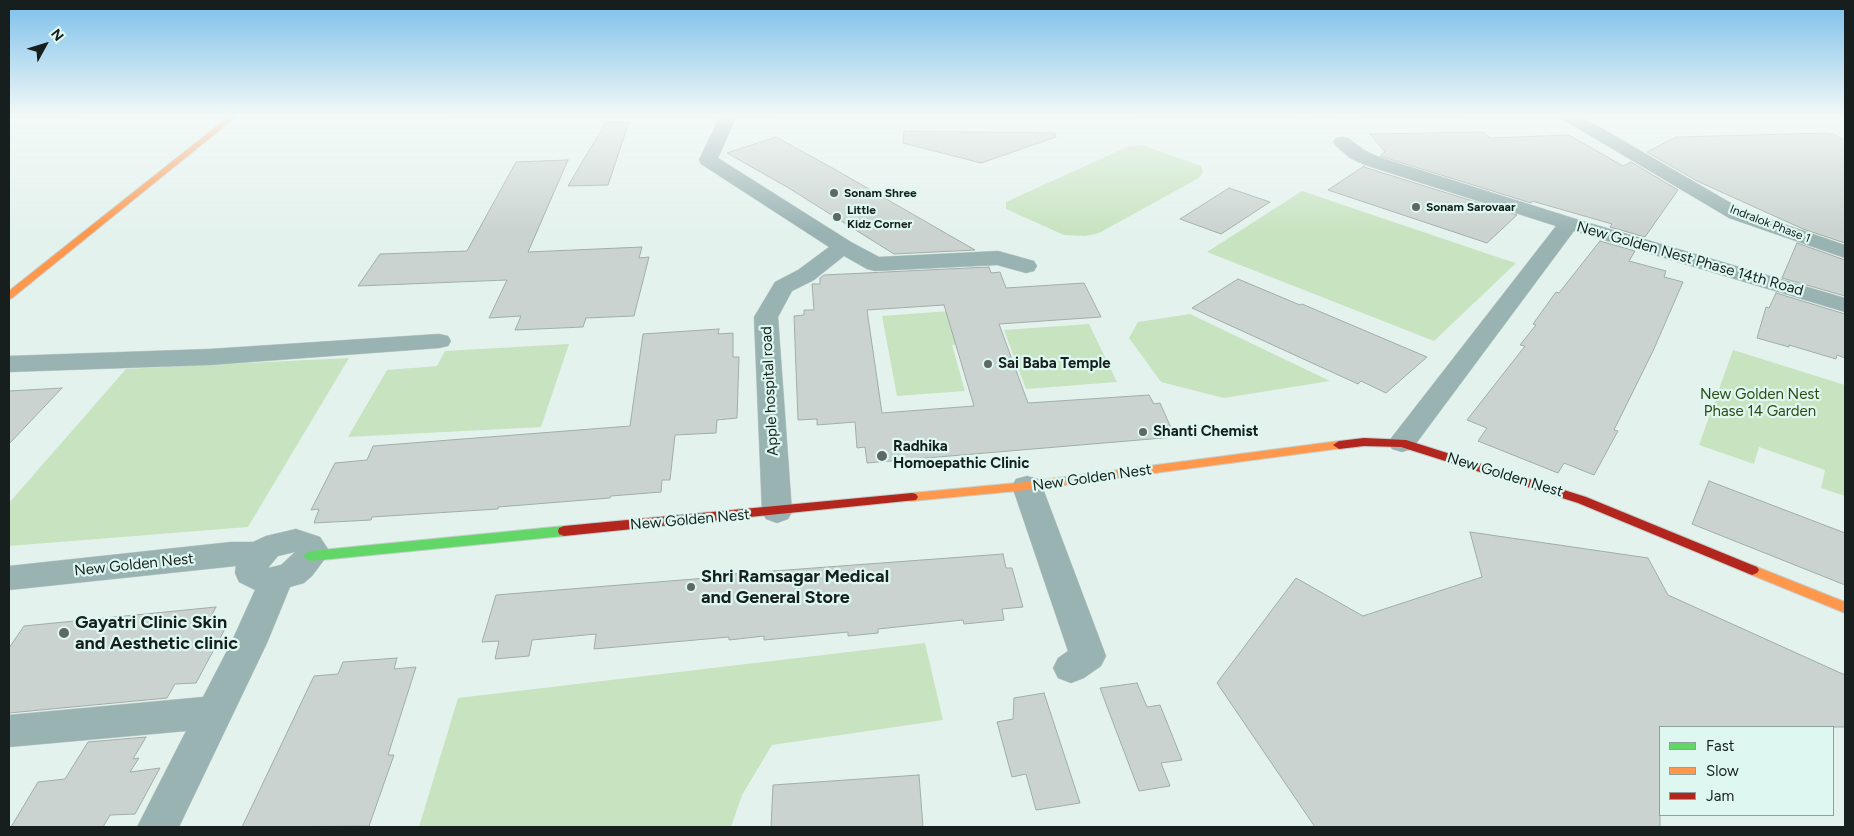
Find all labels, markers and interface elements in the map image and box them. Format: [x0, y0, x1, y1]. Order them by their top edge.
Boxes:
north arrow [20, 20, 70, 70]
text: N [47, 26, 67, 45]
place label: Sonam Shree [844, 186, 917, 200]
marker: Sonam Shree [828, 187, 840, 199]
place label: Sonam Sarovaar [1426, 200, 1516, 214]
marker: Sonam Sarovaar [1410, 201, 1422, 213]
street label: Indralok Phase 1 [1728, 202, 1812, 246]
place label: Little Kidz Corner [847, 203, 912, 231]
marker: Little Kidz Corner [831, 211, 843, 223]
street label: New Golden Nest Phase 14th Road [1575, 218, 1805, 300]
street label: Apple hospital road [758, 326, 782, 456]
place label: Sai Baba Temple [998, 355, 1110, 373]
marker: Sai Baba Temple [982, 358, 994, 370]
park label: New Golden Nest Phase 14 Garden [1700, 386, 1820, 421]
place label: Shanti Chemist [1153, 423, 1258, 441]
marker: Shanti Chemist [1137, 426, 1149, 438]
place label: Radhika Homoepathic Clinic [893, 438, 1029, 473]
marker: Radhika Homoepathic Clinic [875, 449, 889, 463]
street label: New Golden Nest [1445, 449, 1565, 501]
street label: New Golden Nest [1031, 461, 1153, 495]
street label: New Golden Nest [629, 506, 751, 534]
street label: New Golden Nest [73, 550, 195, 580]
place label: Shri Ramsagar Medical and General Store [701, 566, 889, 608]
marker: Shri Ramsagar Medical and General Store [685, 581, 697, 593]
place label: Gayatri Clinic Skin and Aesthetic clinic [75, 612, 238, 654]
marker: Gayatri Clinic Skin and Aesthetic clinic [57, 626, 71, 640]
legend [1659, 726, 1834, 816]
text: Fast [1706, 737, 1734, 755]
text: Slow [1706, 762, 1739, 780]
text: Jam [1706, 787, 1734, 805]

